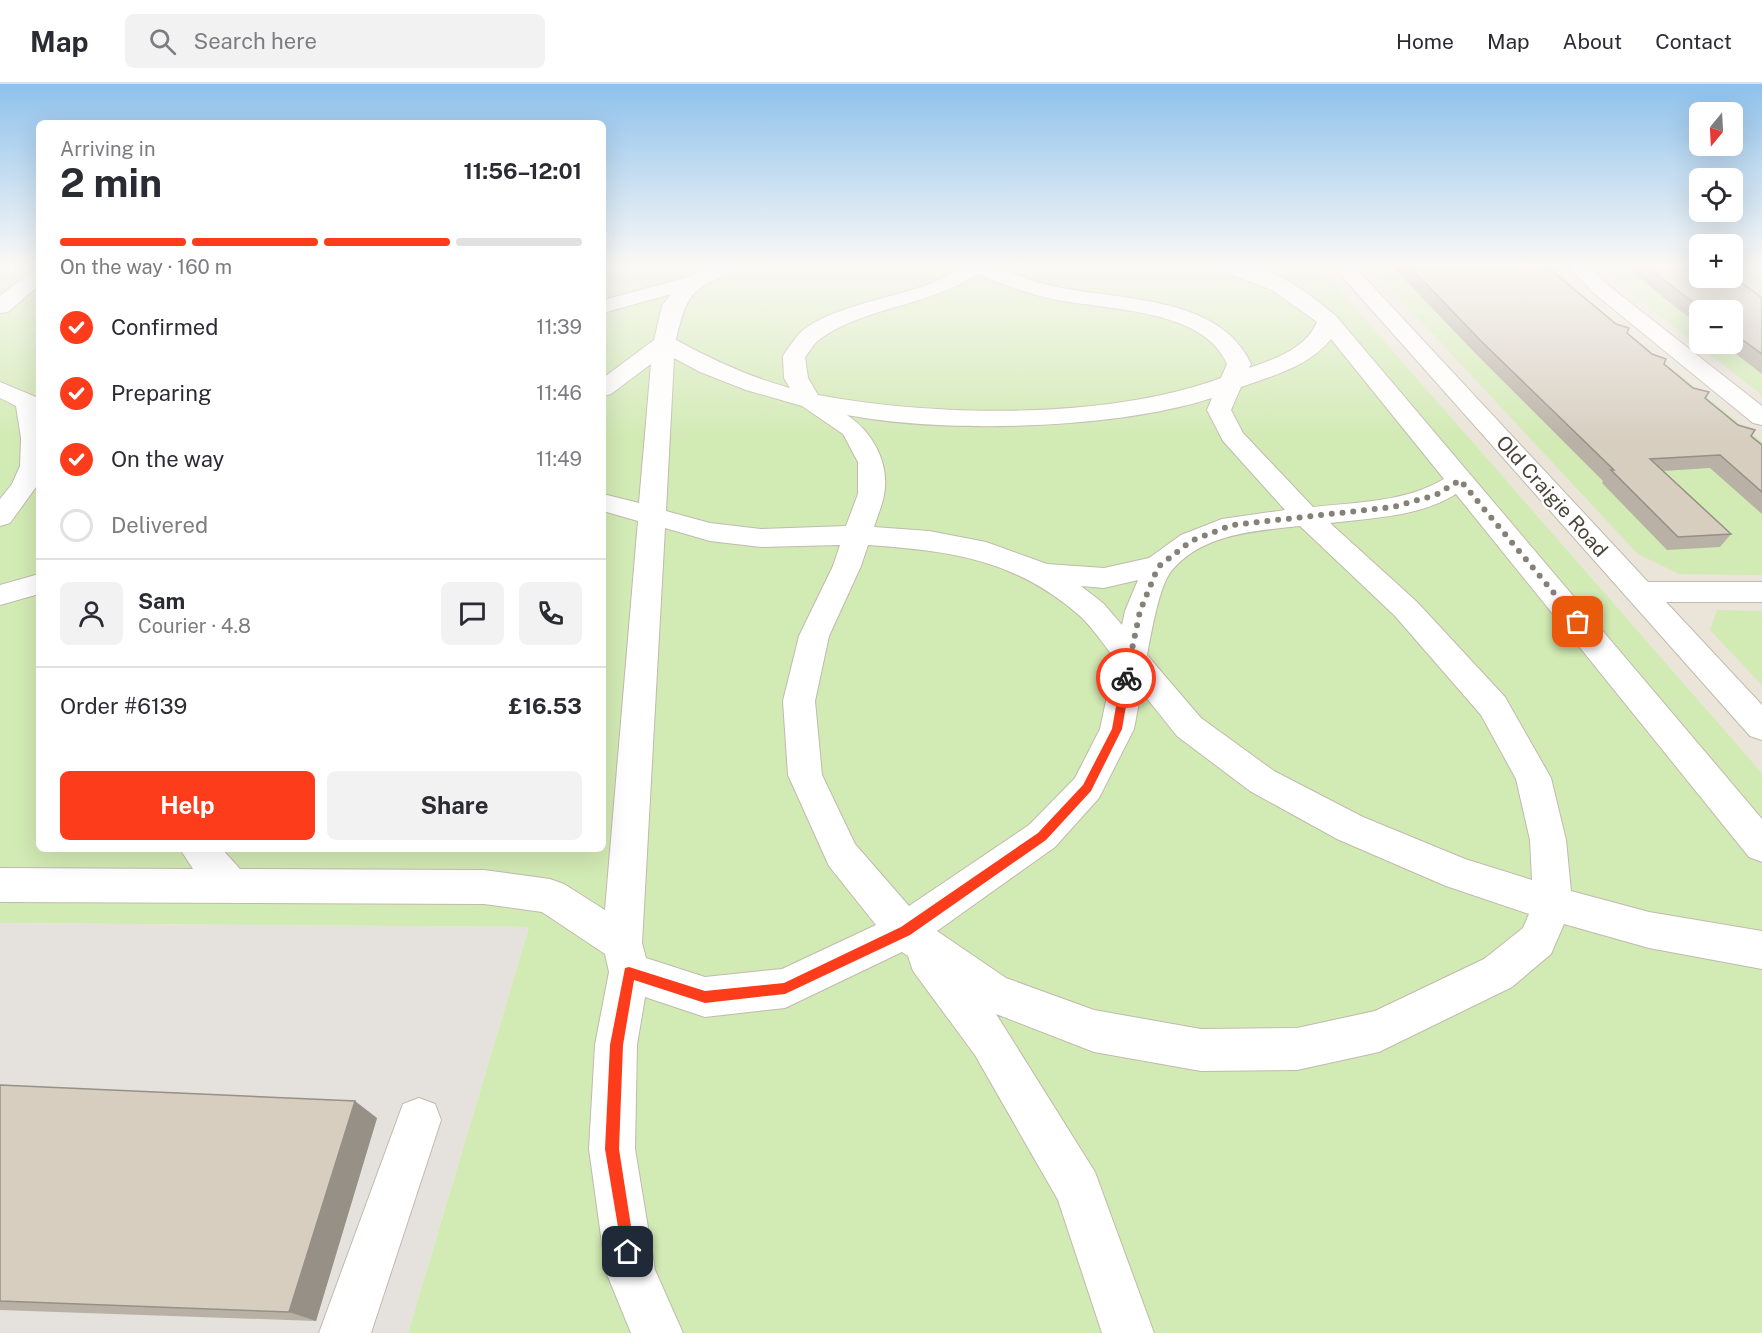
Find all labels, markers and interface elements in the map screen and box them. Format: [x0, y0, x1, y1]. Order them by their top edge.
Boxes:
search box [125, 14, 545, 68]
text: Map [30, 25, 89, 58]
icon: search [146, 25, 179, 58]
text: Search here [194, 28, 317, 54]
text: Home [1396, 29, 1454, 54]
text: Map [1487, 29, 1530, 54]
text: About [1563, 29, 1622, 54]
text: Contact [1655, 29, 1732, 54]
north arrow [1689, 102, 1743, 156]
map controls [1689, 102, 1743, 354]
text: Arriving in [60, 137, 155, 161]
text: 11:56–12:01 [463, 158, 582, 184]
text: 2 min [60, 160, 162, 206]
button: locate [1689, 168, 1743, 222]
button: + [1689, 234, 1743, 288]
text: On the way · 160 m [60, 255, 232, 279]
button: − [1689, 300, 1743, 354]
icon: check [60, 311, 93, 344]
text: Confirmed [111, 314, 218, 340]
text: 11:39 [536, 315, 582, 339]
icon: check [60, 377, 93, 410]
text: Preparing [111, 380, 212, 406]
text: 11:46 [536, 381, 582, 405]
street label: Old Craigie Road [1491, 430, 1613, 562]
icon: check [60, 443, 93, 476]
text: On the way [111, 446, 224, 472]
text: 11:49 [536, 447, 582, 471]
text: Delivered [111, 512, 208, 538]
button: person [60, 582, 123, 645]
button: chat [441, 582, 504, 645]
button: phone [519, 582, 582, 645]
text: Sam [138, 588, 185, 614]
pin [1552, 596, 1603, 647]
icon: bag [1561, 605, 1594, 638]
text: Courier · 4.8 [138, 614, 251, 638]
courier [1096, 648, 1156, 708]
icon: bike [1110, 662, 1143, 695]
text: Order #6139 [60, 693, 187, 719]
text: £16.53 [508, 693, 582, 719]
button: Help [60, 771, 315, 840]
button: Share [327, 771, 582, 840]
pin [602, 1226, 653, 1277]
icon: home [611, 1235, 644, 1268]

